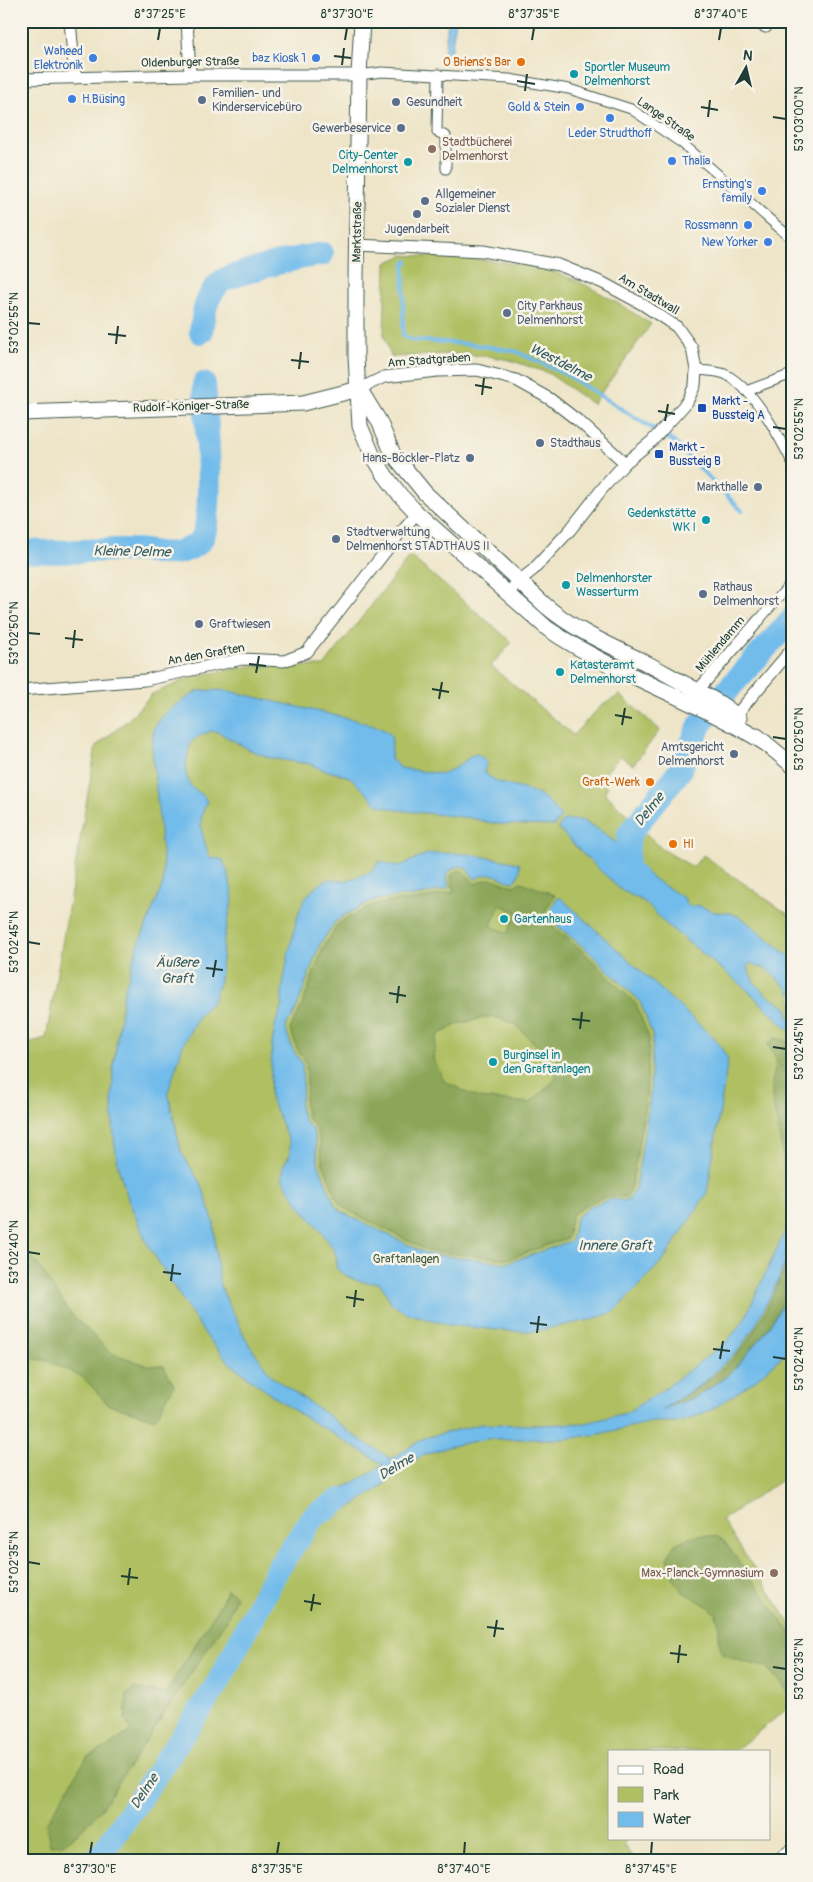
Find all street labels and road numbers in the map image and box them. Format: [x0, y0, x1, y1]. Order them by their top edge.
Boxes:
street label: Oldenburger Straße [141, 54, 239, 71]
street label: Lange Straße [634, 94, 698, 145]
street label: Marktstraße [349, 201, 366, 263]
street label: Am Stadtwall [616, 270, 682, 319]
street label: Am Stadtgraben [387, 350, 471, 371]
street label: Rudolf-Königer-Straße [133, 397, 249, 416]
street label: Mühlendamm [693, 613, 748, 675]
street label: An den Graften [166, 640, 246, 669]

